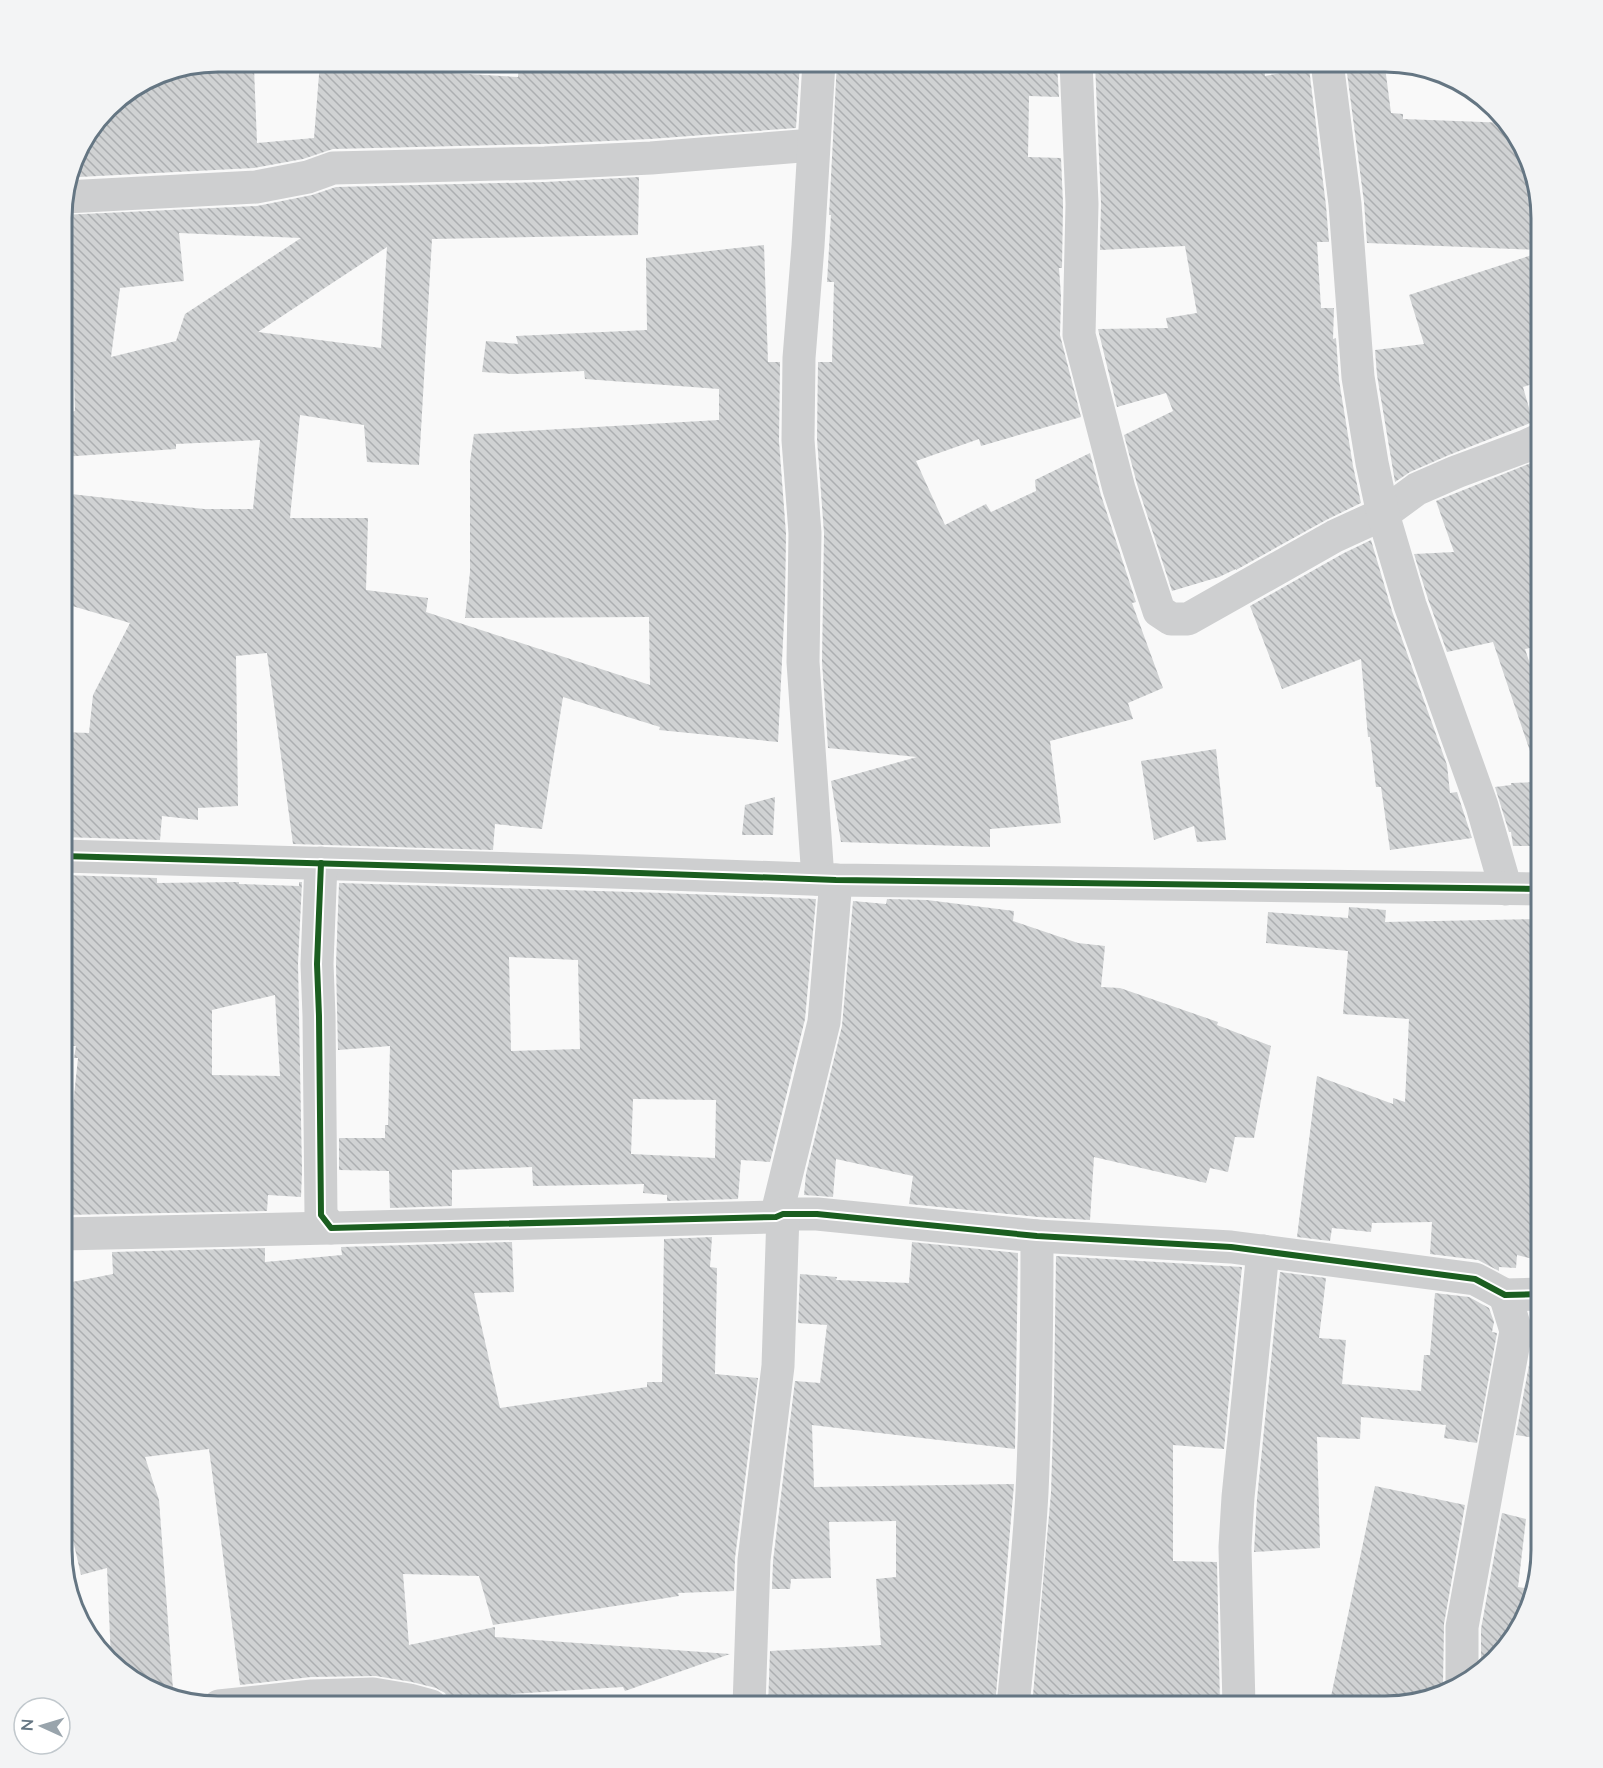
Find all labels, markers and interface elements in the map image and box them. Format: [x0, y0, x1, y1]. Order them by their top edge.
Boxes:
north arrow [12, 1696, 72, 1756]
text: N [17, 1718, 36, 1732]

